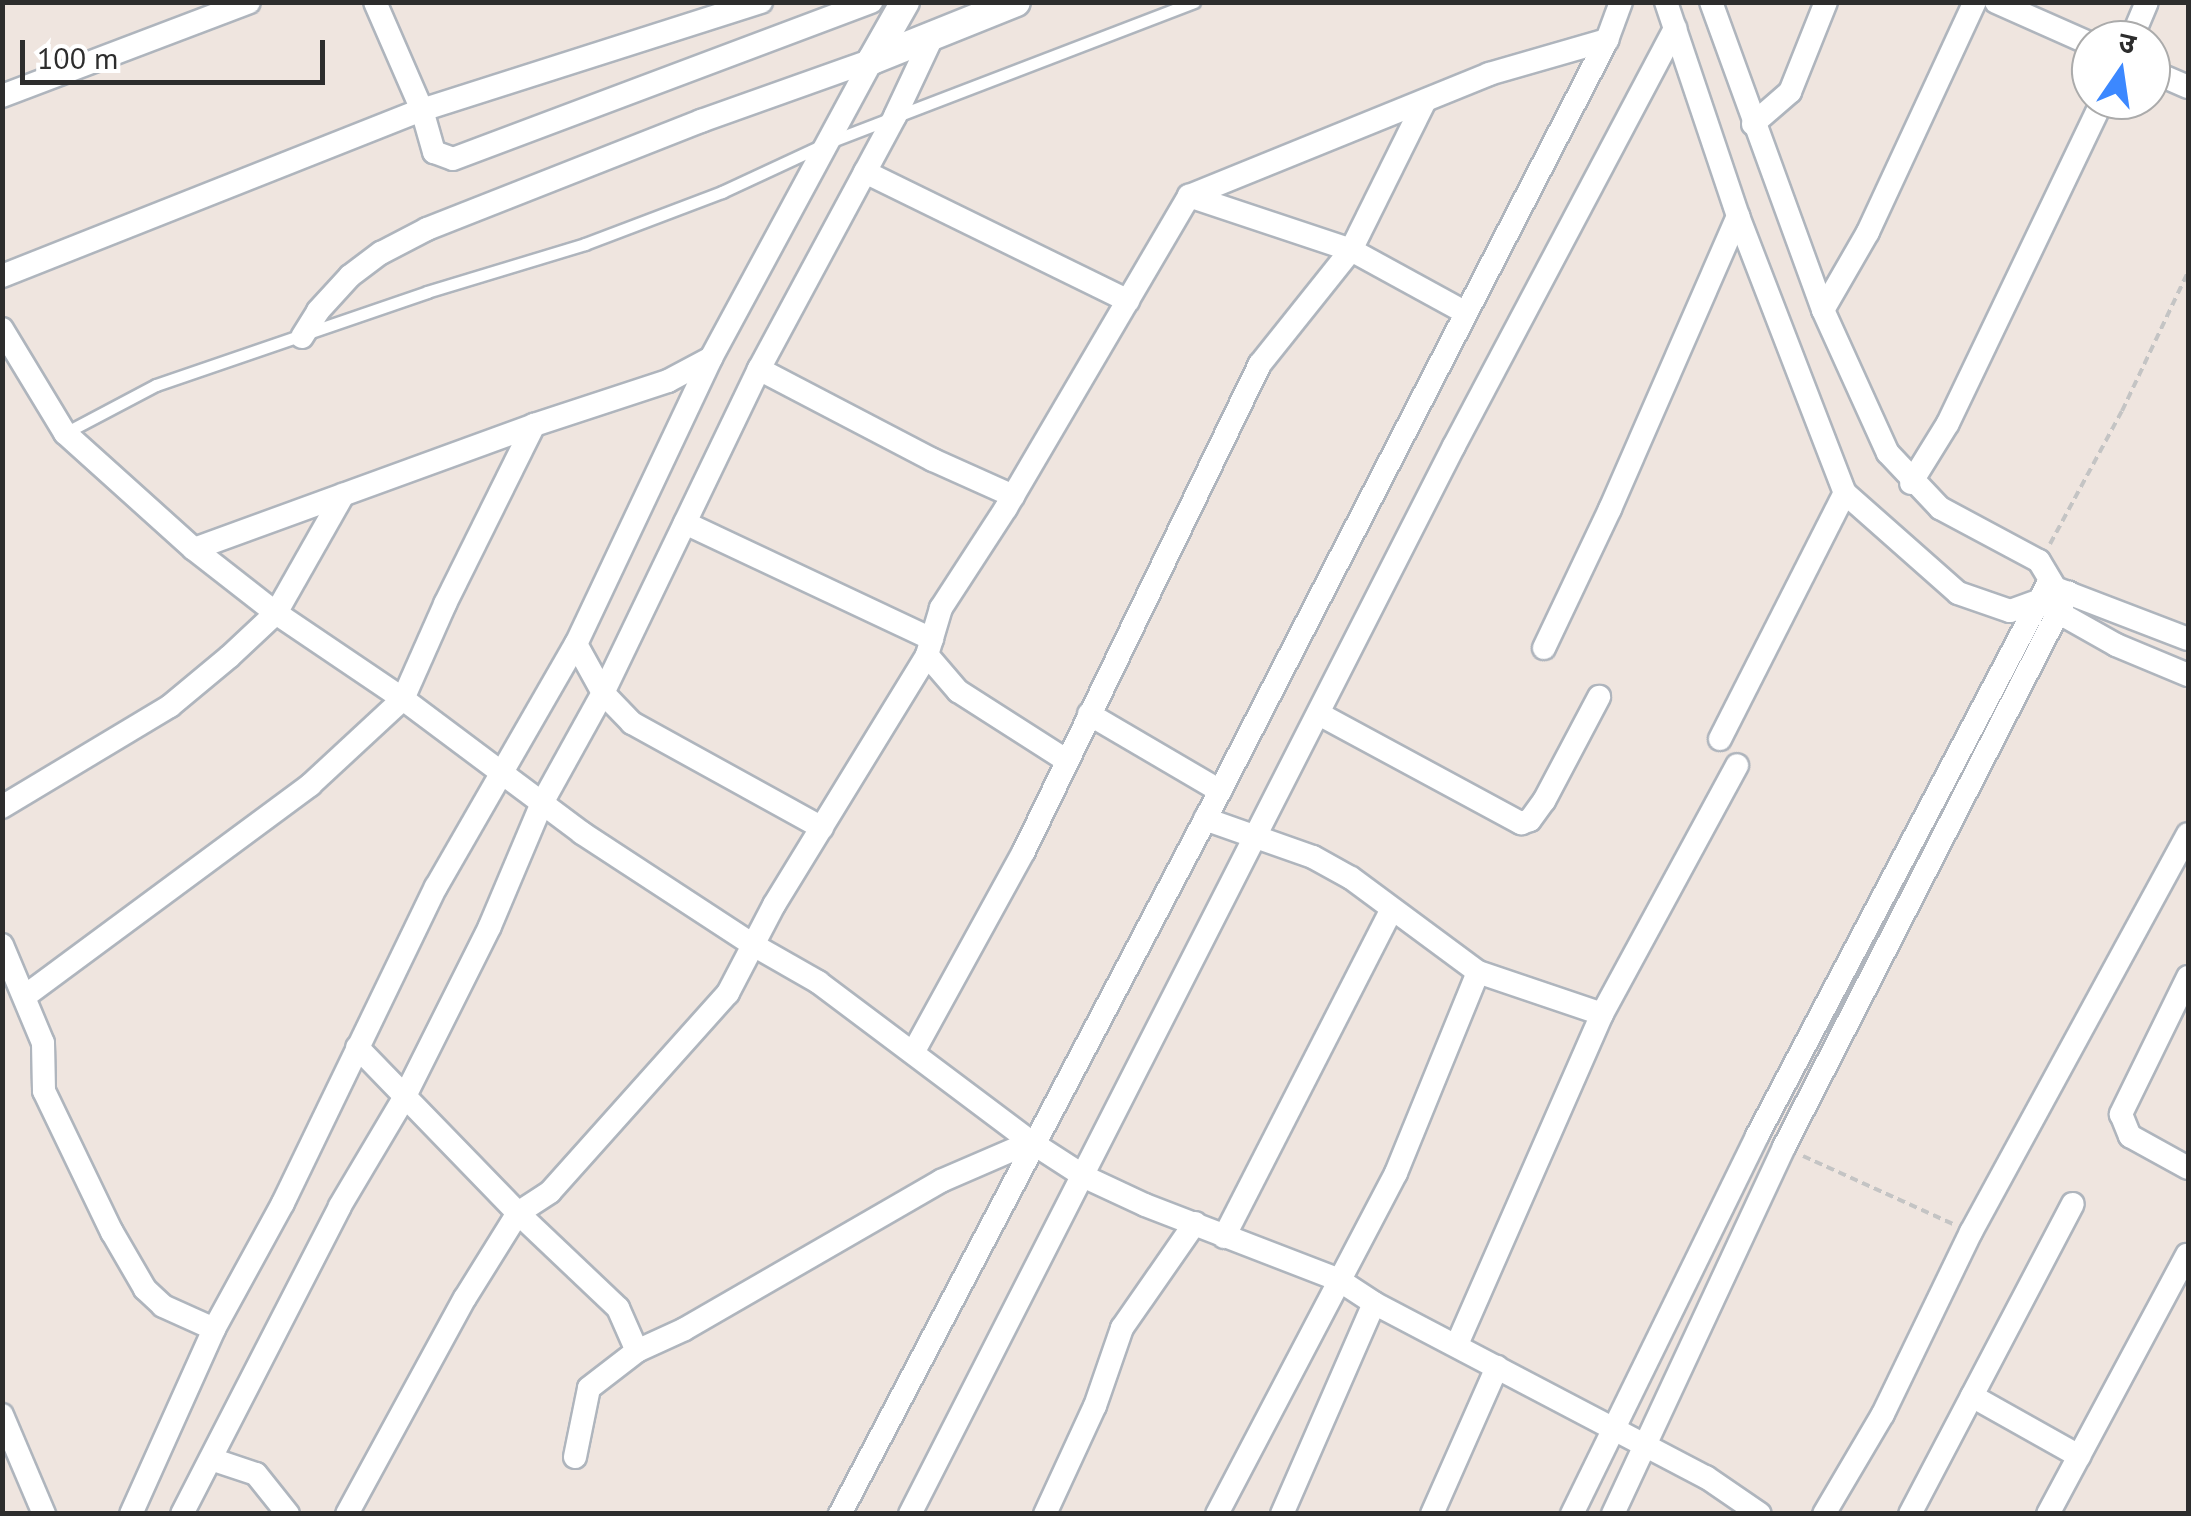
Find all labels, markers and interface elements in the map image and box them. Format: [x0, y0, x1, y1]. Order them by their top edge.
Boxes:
scale bar [25, 20, 330, 82]
north arrow [2071, 20, 2171, 120]
text: उ [2115, 22, 2140, 62]
text: 100 m [37, 38, 118, 77]

